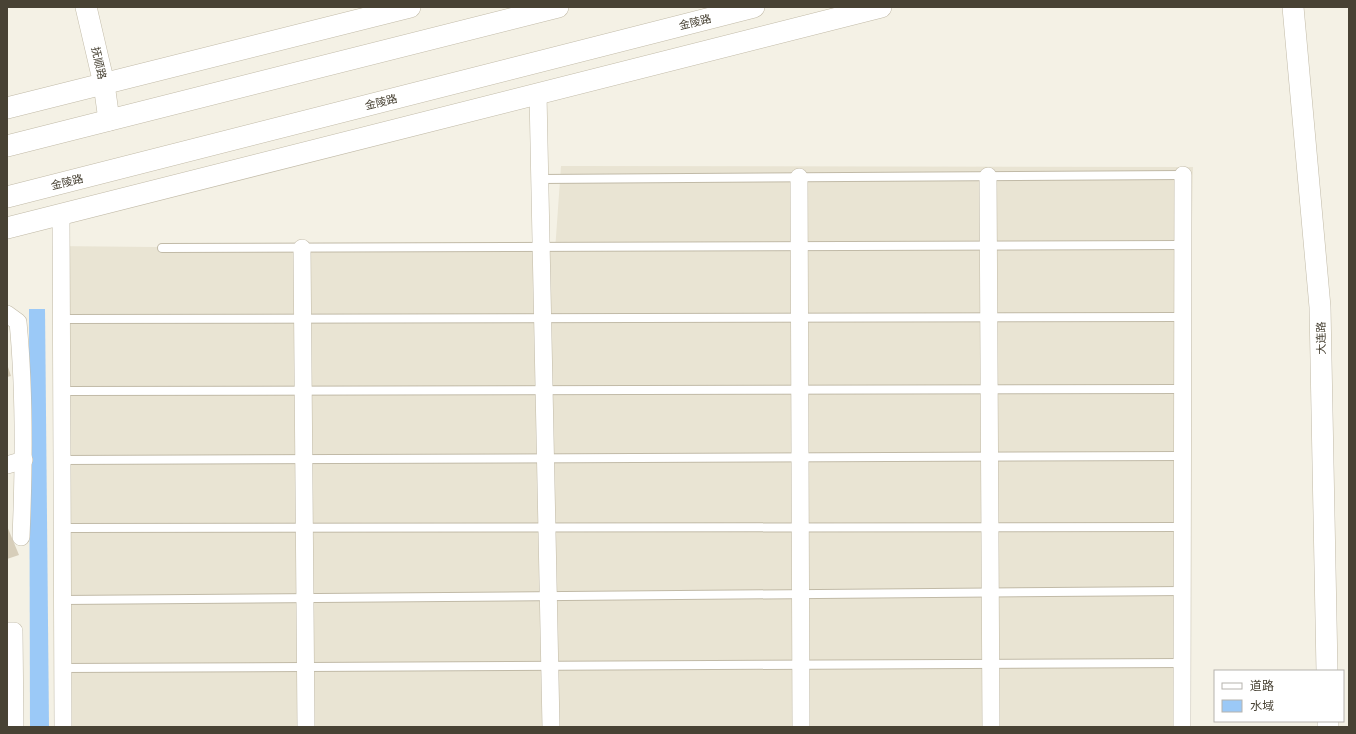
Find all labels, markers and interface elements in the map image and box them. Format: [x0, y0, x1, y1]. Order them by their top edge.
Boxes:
street label: 金陵路 [678, 12, 712, 32]
street label: 抚顺路 [89, 46, 109, 80]
street label: 金陵路 [364, 92, 398, 112]
street label: 金陵路 [50, 172, 84, 192]
street label: 大连路 [1315, 321, 1327, 355]
legend [1214, 670, 1344, 722]
text: 道路 [1250, 679, 1274, 693]
text: 水域 [1250, 699, 1274, 713]

